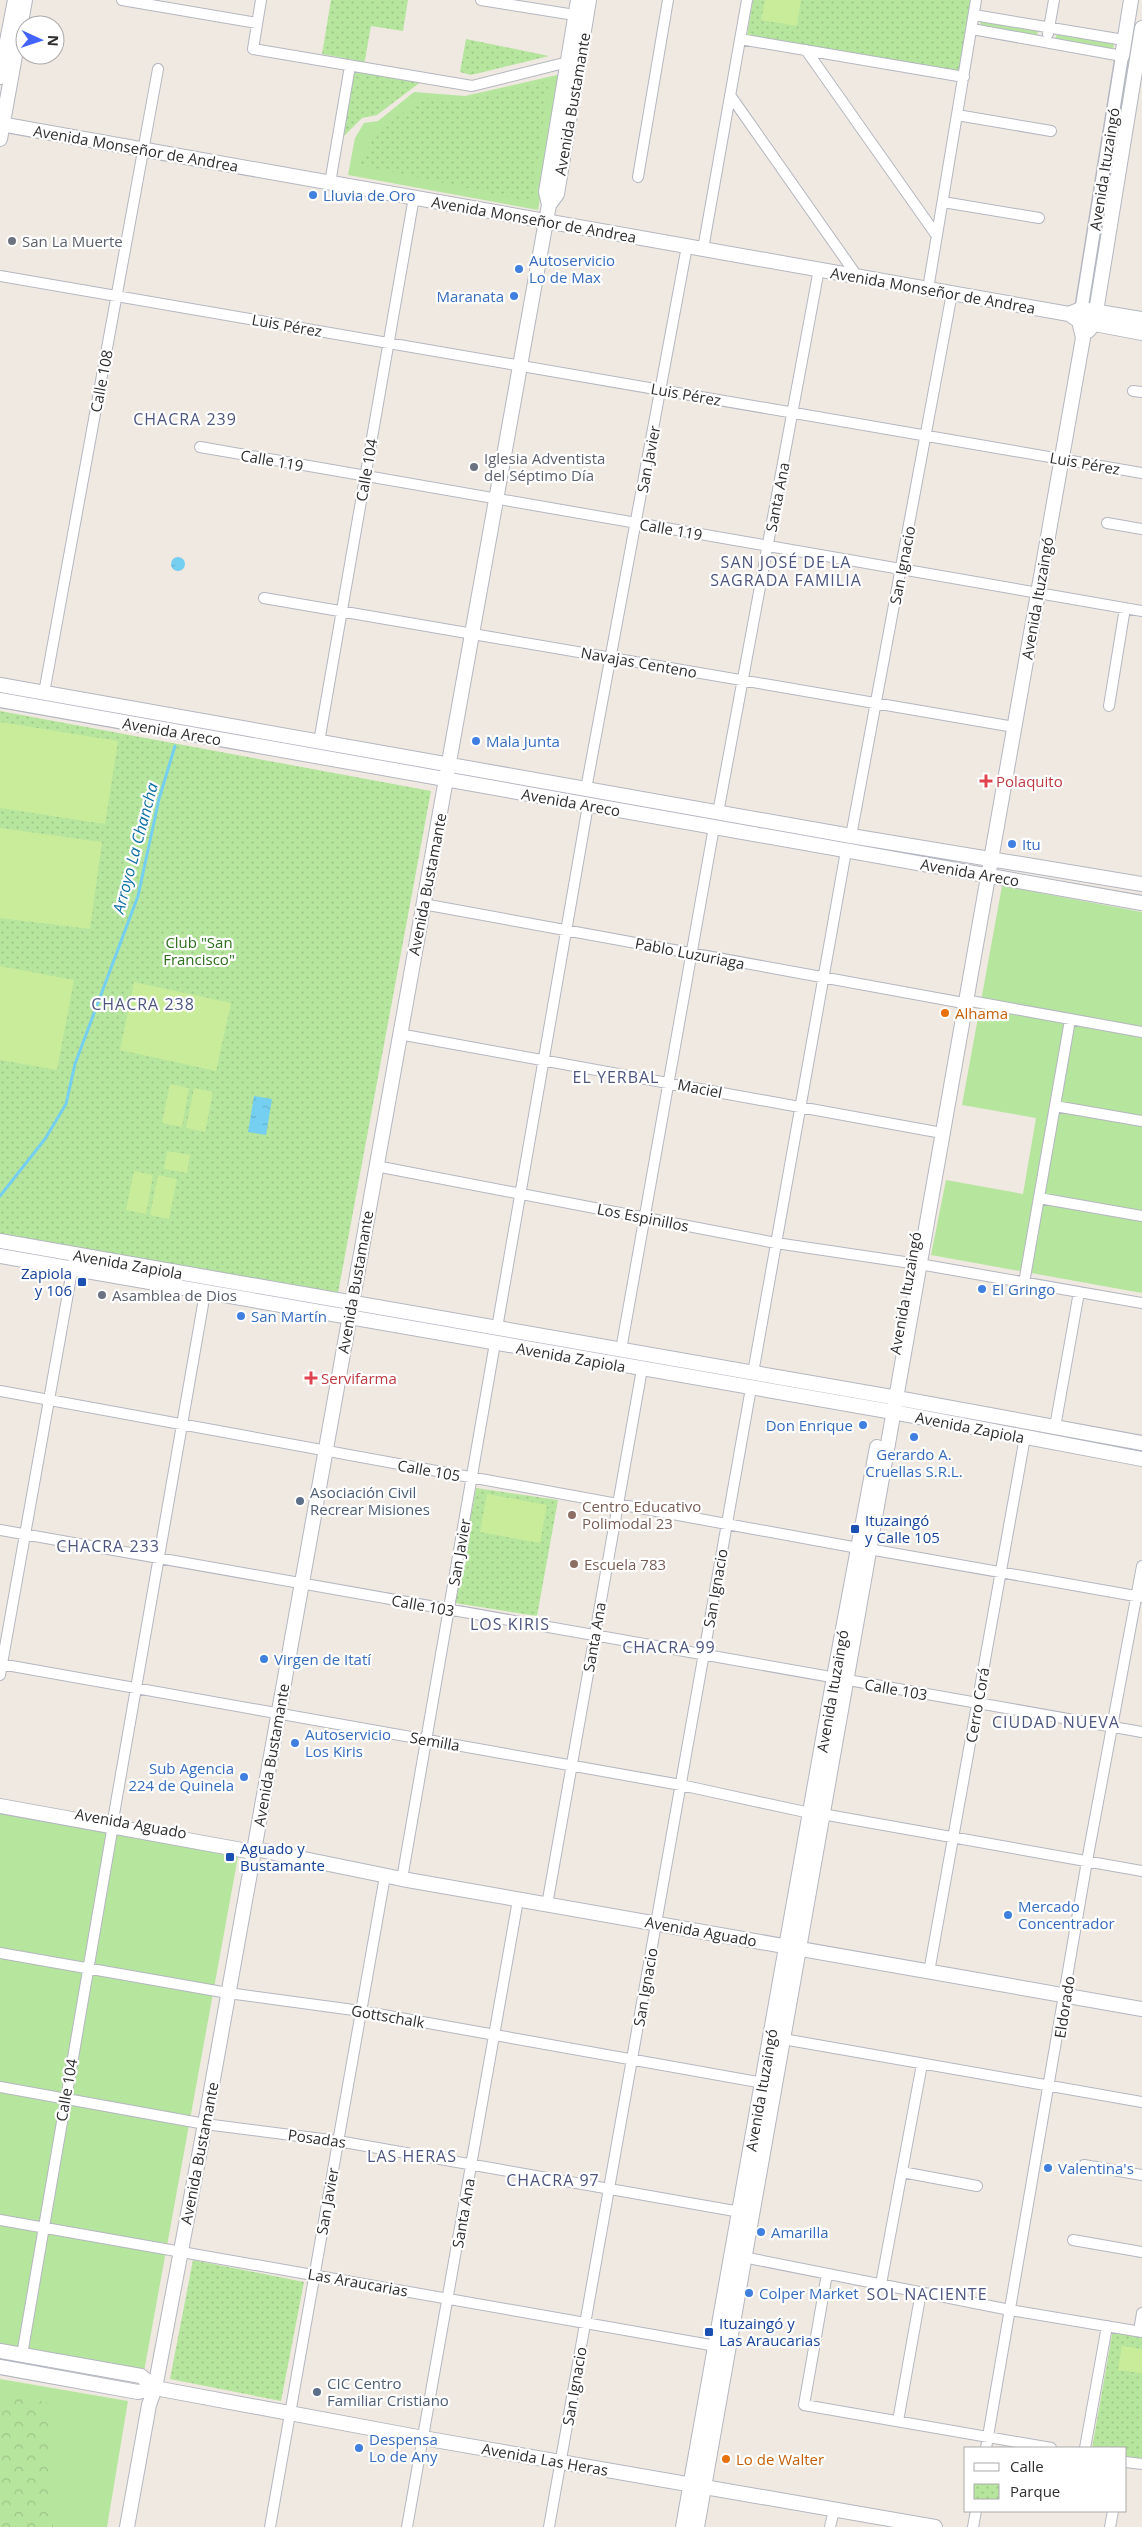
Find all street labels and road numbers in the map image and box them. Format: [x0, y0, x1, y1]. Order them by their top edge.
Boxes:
street label: Avenida Bustamante [550, 31, 594, 177]
street label: Avenida Ituzaingó [1084, 106, 1124, 232]
street label: Avenida Monseñor de Andrea [32, 120, 240, 176]
street label: Avenida Monseñor de Andrea [430, 191, 638, 247]
street label: Avenida Monseñor de Andrea [829, 262, 1037, 318]
street label: Luis Pérez [250, 309, 324, 341]
street label: Calle 108 [85, 348, 117, 414]
street label: Luis Pérez [649, 378, 723, 410]
street label: San Javier [632, 424, 664, 494]
street label: Calle 104 [351, 437, 381, 503]
street label: Calle 119 [239, 445, 305, 475]
street label: Luis Pérez [1048, 447, 1122, 479]
street label: Santa Ana [760, 461, 794, 533]
street label: Calle 119 [638, 514, 704, 544]
street label: San Ignacio [885, 524, 919, 606]
street label: Avenida Ituzaingó [1016, 535, 1058, 661]
street label: Navajas Centeno [579, 642, 699, 682]
street label: Avenida Areco [121, 712, 223, 750]
street label: Avenida Areco [520, 783, 622, 821]
street label: Avenida Bustamante [403, 811, 451, 957]
street label: Avenida Areco [919, 853, 1021, 891]
street label: Pablo Luzuriaga [633, 933, 747, 973]
street label: Maciel [676, 1074, 724, 1102]
street label: Los Espinillos [595, 1198, 691, 1236]
street label: Avenida Bustamante [333, 1209, 377, 1355]
street label: Avenida Ituzaingó [884, 1230, 926, 1356]
street label: Avenida Zapiola [72, 1245, 184, 1283]
street label: Avenida Zapiola [515, 1338, 627, 1376]
street label: Avenida Zapiola [914, 1407, 1026, 1447]
street label: Calle 105 [396, 1455, 462, 1485]
street label: San Javier [443, 1517, 475, 1587]
street label: San Ignacio [698, 1547, 732, 1629]
street label: Calle 103 [390, 1590, 456, 1620]
street label: Santa Ana [578, 1601, 610, 1673]
street label: Avenida Ituzaingó [811, 1628, 853, 1754]
street label: Cerro Corá [961, 1666, 993, 1744]
street label: Calle 103 [863, 1674, 929, 1704]
street label: Avenida Bustamante [249, 1682, 293, 1828]
street label: Semilla [409, 1727, 461, 1755]
street label: Avenida Aguado [74, 1803, 188, 1843]
street label: Avenida Aguado [644, 1911, 758, 1951]
street label: San Ignacio [628, 1946, 662, 2028]
street label: Eldorado [1049, 1974, 1079, 2040]
street label: Gottschalk [350, 2000, 426, 2032]
street label: Avenida Ituzaingó [740, 2027, 782, 2153]
street label: Calle 104 [51, 2057, 81, 2123]
street label: Avenida Bustamante [175, 2080, 223, 2226]
street label: Posadas [287, 2124, 347, 2152]
street label: San Javier [311, 2166, 343, 2236]
street label: Santa Ana [447, 2177, 479, 2249]
street label: Las Araucarias [306, 2263, 410, 2301]
street label: San Ignacio [557, 2345, 591, 2427]
street label: Avenida Las Heras [480, 2438, 610, 2480]

